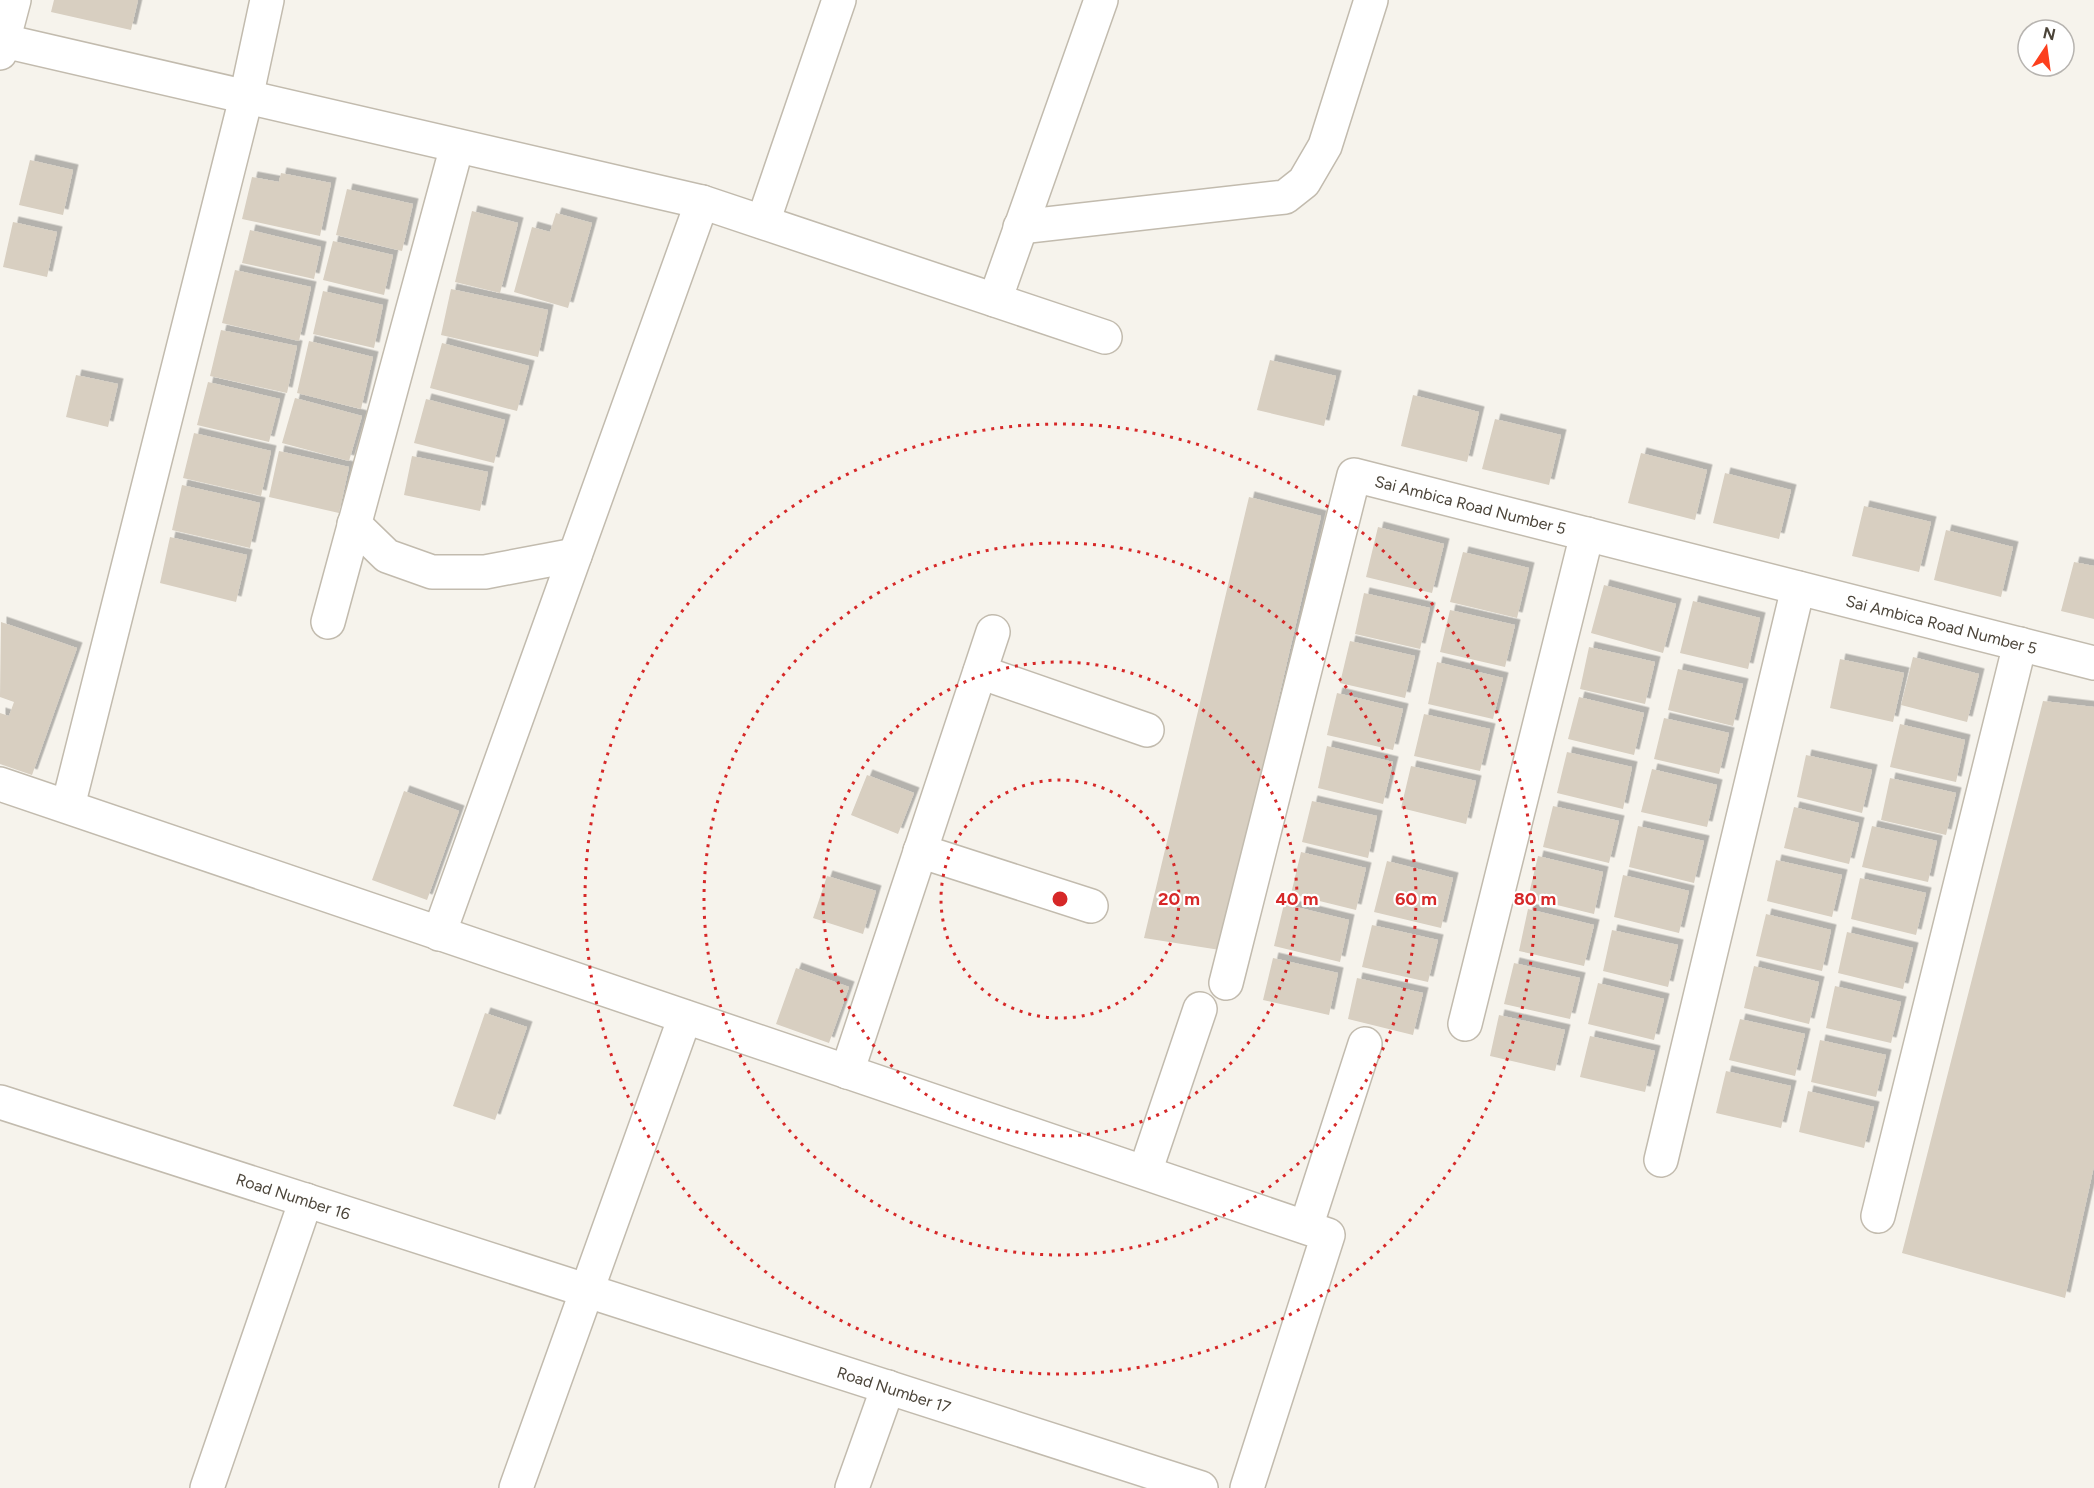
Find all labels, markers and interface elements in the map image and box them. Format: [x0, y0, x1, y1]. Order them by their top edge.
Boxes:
north arrow [2016, 18, 2076, 78]
text: N [2041, 23, 2057, 45]
street label: Sai Ambica Road Number 5 [1373, 471, 1568, 538]
street label: Sai Ambica Road Number 5 [1844, 591, 2039, 658]
text: 20 m [1158, 888, 1200, 910]
text: 40 m [1275, 888, 1319, 910]
text: 60 m [1395, 888, 1437, 910]
text: 80 m [1514, 888, 1556, 910]
centre of rings [1050, 889, 1070, 909]
street label: Road Number 16 [234, 1169, 353, 1223]
street label: Road Number 17 [835, 1362, 954, 1417]

